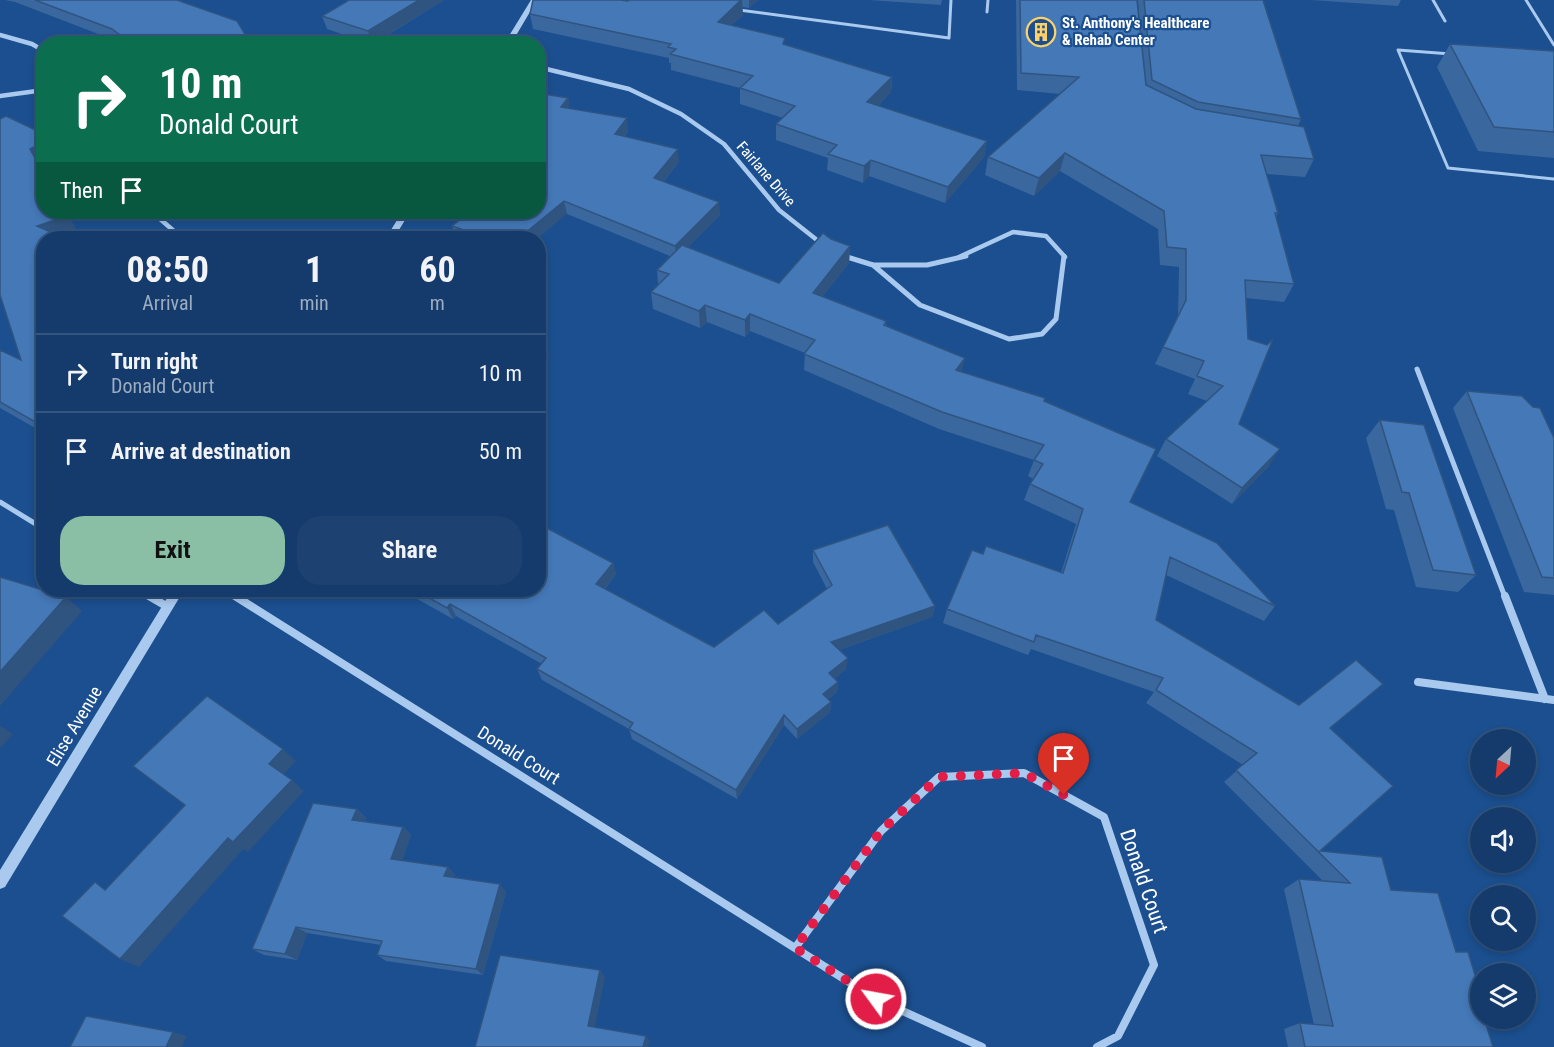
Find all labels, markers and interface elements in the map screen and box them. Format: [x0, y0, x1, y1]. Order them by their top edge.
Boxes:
place label: St. Anthony's Healthcare & Rehab Center [1062, 14, 1209, 49]
building icon: St. Anthony's Healthcare & Rehab Center [1025, 16, 1057, 48]
text: 10 m [159, 59, 242, 108]
icon: right [60, 60, 138, 138]
text: Donald Court [159, 109, 299, 141]
street label: Fairlane Drive [733, 138, 799, 210]
icon: arrive [115, 174, 148, 207]
text: Then [60, 178, 103, 203]
text: 08:50 [126, 249, 209, 291]
text: 1 [305, 249, 323, 291]
text: 60 [419, 249, 456, 291]
text: Arrival [142, 291, 193, 315]
text: min [299, 291, 329, 315]
text: m [430, 291, 445, 315]
text: Turn right [111, 349, 198, 374]
icon: right [60, 357, 93, 390]
text: 10 m [479, 361, 522, 386]
text: Donald Court [111, 374, 214, 398]
icon: arrive [60, 435, 93, 468]
text: Arrive at destination [111, 439, 291, 464]
text: 50 m [479, 439, 522, 464]
button: Exit [60, 516, 285, 585]
button: Share [297, 516, 522, 585]
street label: Elise Avenue [42, 682, 106, 770]
street label: Donald Court [474, 721, 564, 789]
north arrow [1470, 729, 1536, 795]
map controls [1470, 729, 1536, 1029]
pin [1038, 733, 1089, 795]
icon: arrive [1047, 742, 1080, 775]
button: sound [1470, 807, 1536, 873]
street label: Donald Court [1115, 826, 1173, 936]
button: search [1470, 885, 1536, 951]
button: layers [1470, 963, 1536, 1029]
position arrow [844, 967, 908, 1031]

